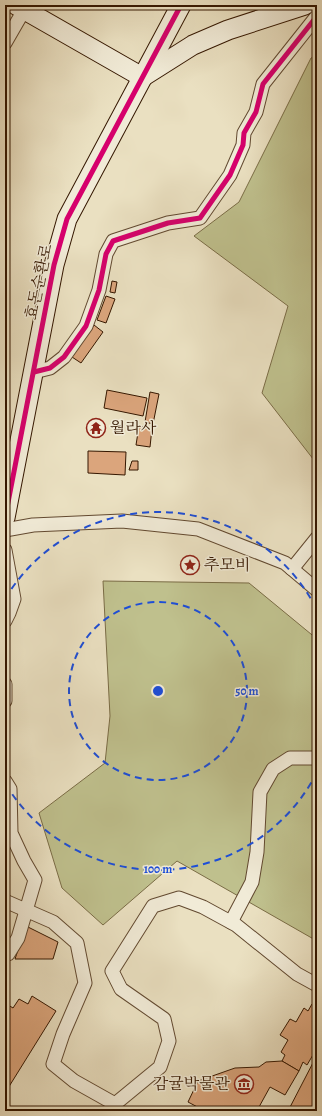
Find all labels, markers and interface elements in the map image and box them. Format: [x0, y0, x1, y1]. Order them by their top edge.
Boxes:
street label: 효돈순환로 [20, 241, 58, 322]
temple icon: 월라사 [85, 417, 107, 439]
place label: 월라사 [110, 417, 157, 439]
place icon: 추모비 [179, 554, 201, 576]
place label: 추모비 [204, 554, 250, 576]
text: 50 m [235, 683, 259, 699]
centre of rings [151, 684, 165, 698]
text: 100 m [144, 861, 172, 877]
place label: 감귤박물관 [153, 1073, 231, 1095]
museum icon: 감귤박물관 [233, 1073, 255, 1095]

